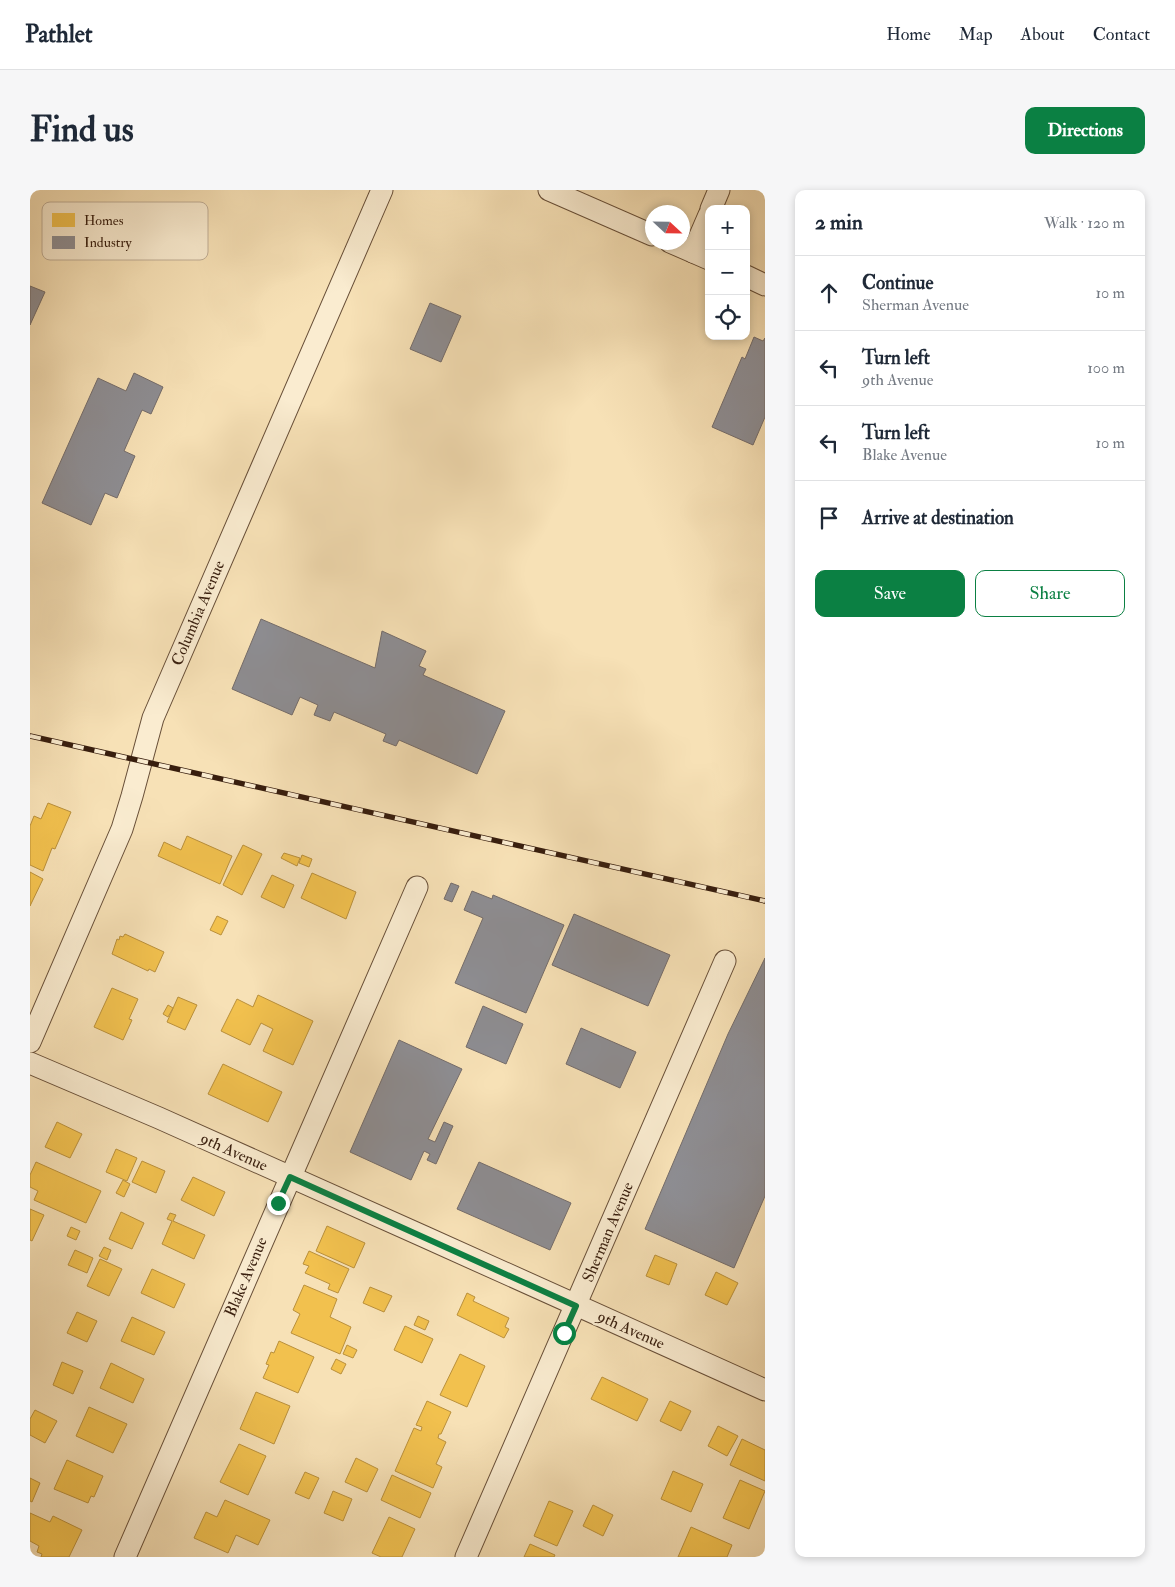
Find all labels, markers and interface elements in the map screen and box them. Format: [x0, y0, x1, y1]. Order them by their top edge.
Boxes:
text: Pathlet [25, 19, 93, 50]
text: Home [886, 23, 931, 46]
text: Map [959, 23, 993, 46]
text: About [1021, 23, 1065, 46]
text: Contact [1093, 23, 1150, 46]
button: Directions [1025, 107, 1145, 154]
text: Find us [30, 108, 134, 152]
legend [42, 202, 208, 260]
north arrow [645, 205, 690, 250]
map controls [705, 205, 750, 340]
button: + [705, 205, 750, 250]
text: 2 min [815, 209, 863, 236]
text: Homes [84, 212, 124, 229]
text: Walk · 120 m [1044, 213, 1125, 233]
text: Industry [84, 234, 133, 252]
button: − [705, 250, 750, 295]
text: Continue [862, 271, 933, 295]
icon: ahead [815, 279, 843, 307]
text: 10 m [1095, 283, 1125, 303]
button: locate [705, 295, 750, 340]
text: Sherman Avenue [862, 295, 969, 315]
text: Turn left [862, 346, 930, 370]
icon: left [815, 354, 843, 382]
text: 100 m [1087, 358, 1125, 378]
text: 9th Avenue [862, 370, 933, 390]
text: Turn left [862, 421, 930, 445]
icon: left [815, 429, 843, 457]
text: 10 m [1095, 433, 1125, 453]
text: Blake Avenue [862, 445, 947, 465]
icon: arrive [815, 504, 843, 532]
text: Arrive at destination [862, 506, 1014, 530]
street label: Columbia Avenue [167, 557, 229, 669]
button: Save [815, 570, 965, 617]
button: Share [975, 570, 1125, 617]
street label: 9th Avenue [196, 1128, 271, 1176]
street label: Sherman Avenue [578, 1179, 638, 1285]
route end [267, 1192, 290, 1215]
street label: Blake Avenue [220, 1234, 272, 1320]
street label: 9th Avenue [593, 1306, 668, 1354]
route start [553, 1322, 576, 1345]

